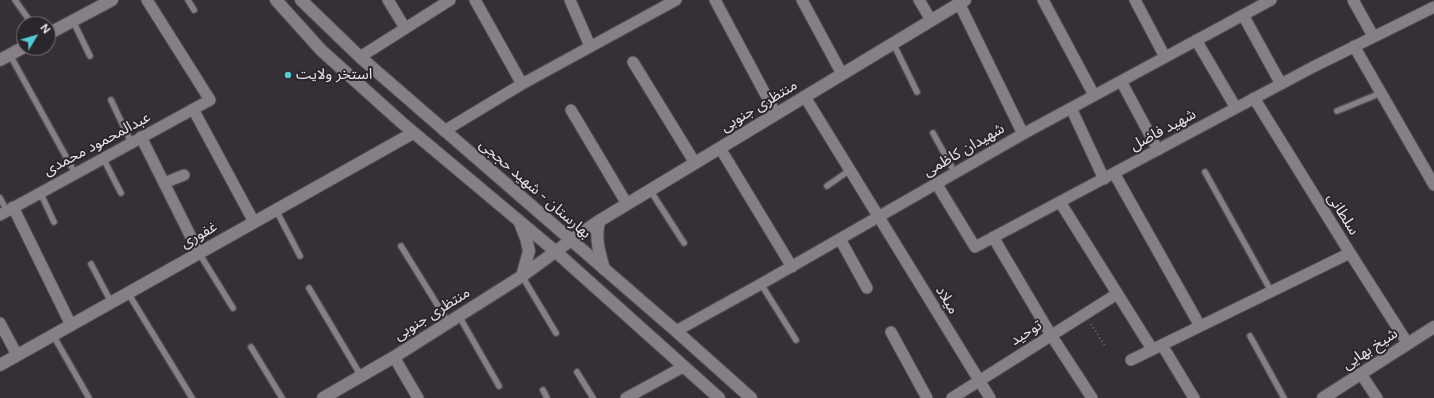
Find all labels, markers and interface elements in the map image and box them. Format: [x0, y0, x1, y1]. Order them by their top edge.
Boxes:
north arrow [16, 16, 56, 56]
text: N [37, 22, 53, 36]
place label: استخر ولایت [296, 66, 372, 84]
marker: استخر ولایت [283, 70, 293, 80]
street label: منتظری جنوبی [717, 76, 801, 136]
street label: شهید فاضل [1127, 105, 1199, 155]
street label: عبدالمحمود محمدی [40, 108, 154, 180]
street label: شهیدان کاظمی [920, 119, 1008, 181]
street label: بهارستان - شهید حججی [475, 136, 595, 242]
street label: سلطانی [1323, 190, 1363, 238]
street label: غفوری [178, 218, 220, 252]
street label: منتظری جنوبی [391, 283, 473, 345]
street label: میلاد [932, 283, 962, 317]
street label: توحید [1007, 316, 1045, 350]
street label: شیخ بهایی [1339, 324, 1401, 374]

